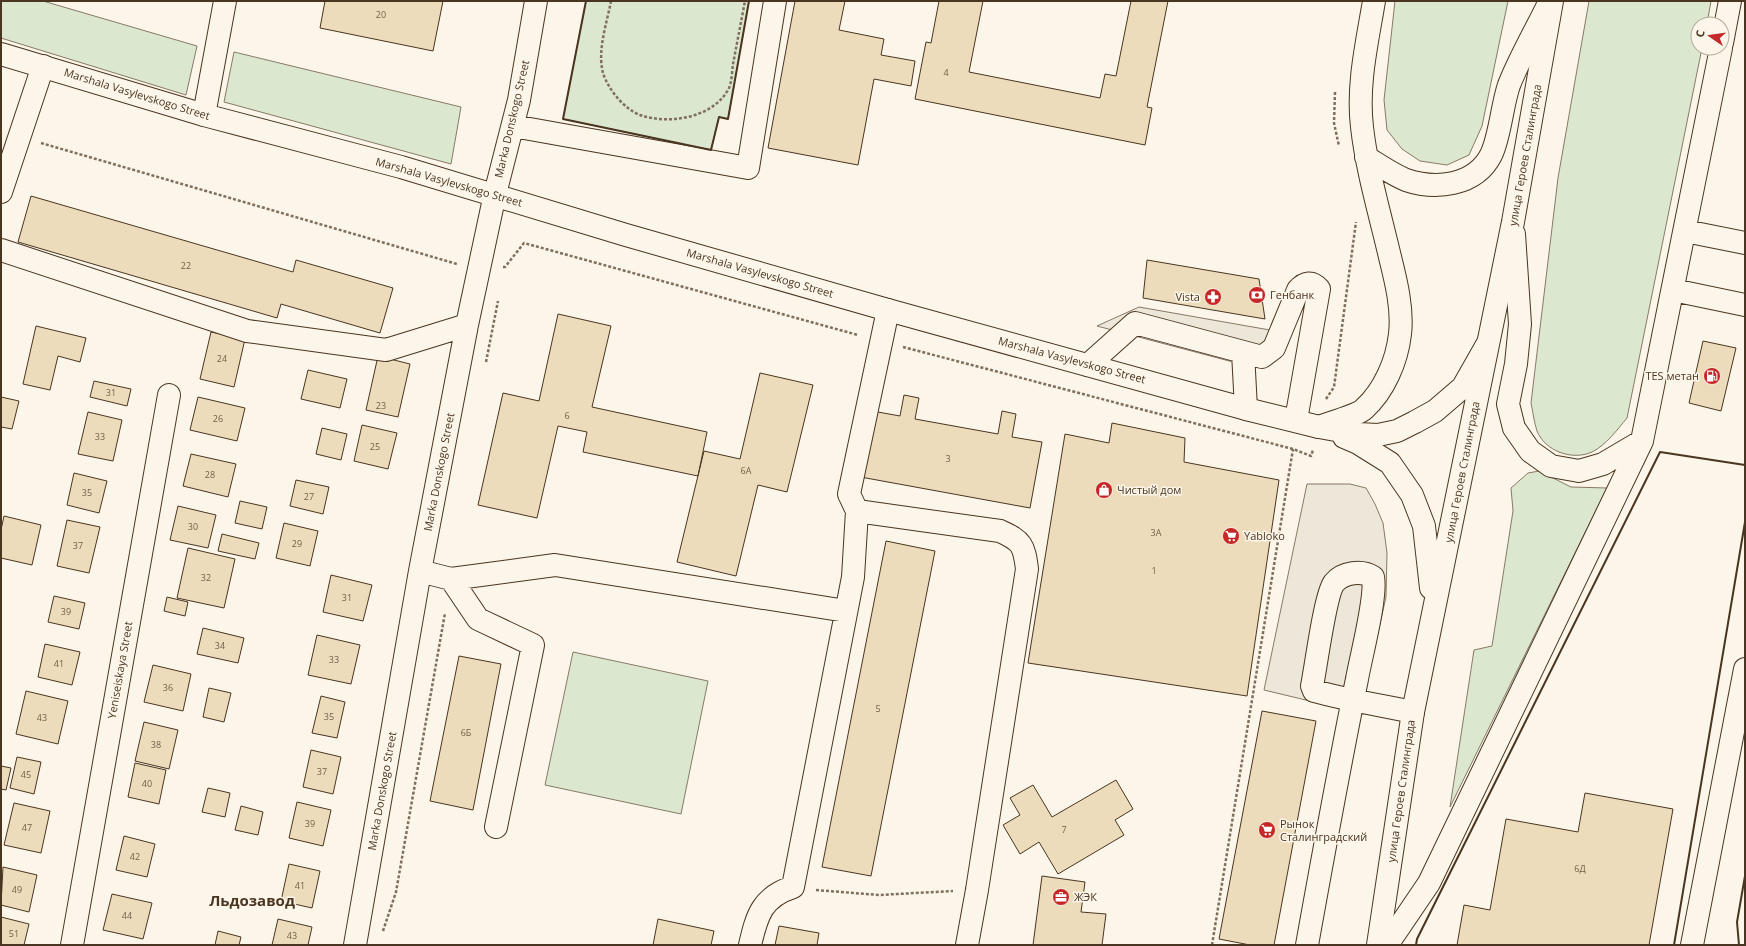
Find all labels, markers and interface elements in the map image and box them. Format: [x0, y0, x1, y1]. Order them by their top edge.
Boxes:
house number: 20 [376, 8, 386, 21]
north arrow [1690, 16, 1730, 56]
text: С [1692, 29, 1708, 39]
street label: Marka Donskogo Street [491, 58, 532, 179]
street label: Marshala Vasylevskogo Street [62, 64, 212, 123]
house number: 4 [943, 66, 949, 79]
street label: улица Героев Сталинграда [1505, 83, 1544, 227]
street label: Marshala Vasylevskogo Street [374, 153, 524, 210]
street label: Marshala Vasylevskogo Street [685, 244, 835, 301]
house number: 22 [181, 259, 191, 272]
bank icon: Генбанк [1247, 285, 1267, 305]
pharmacy icon: Vista [1203, 287, 1223, 307]
place label: Генбанк [1270, 287, 1314, 302]
place label: Vista [1175, 289, 1200, 304]
street label: Marshala Vasylevskogo Street [997, 333, 1148, 386]
house number: 24 [217, 352, 227, 365]
fuel station icon: TES метан [1702, 366, 1722, 386]
place label: TES метан [1645, 368, 1699, 383]
house number: 31 [106, 386, 116, 399]
house number: 23 [376, 399, 386, 412]
street label: улица Героев Сталинграда [1440, 400, 1483, 544]
house number: 6 [564, 409, 570, 422]
street label: Marka Donskogo Street [420, 411, 457, 532]
house number: 26 [213, 412, 223, 425]
house number: 33 [95, 430, 105, 443]
house number: 25 [370, 440, 380, 453]
house number: 3 [945, 452, 951, 465]
house number: 6А [741, 464, 752, 477]
house number: 28 [205, 468, 215, 481]
shop icon: Чистый дом [1094, 480, 1114, 500]
place label: Чистый дом [1117, 482, 1181, 497]
house number: 35 [82, 486, 92, 499]
house number: 27 [304, 490, 314, 503]
house number: 30 [188, 520, 198, 533]
house number: 3А [1151, 526, 1162, 539]
supermarket icon: Yabloko [1221, 526, 1241, 546]
place label: Yabloko [1244, 528, 1285, 543]
house number: 29 [292, 537, 302, 550]
house number: 37 [73, 539, 83, 552]
house number: 1 [1151, 564, 1157, 577]
house number: 32 [201, 571, 211, 584]
house number: 31 [342, 591, 352, 604]
house number: 39 [61, 605, 71, 618]
street label: Yeniseiskaya Street [104, 620, 135, 720]
house number: 34 [215, 639, 225, 652]
house number: 33 [329, 653, 339, 666]
house number: 41 [54, 657, 64, 670]
house number: 36 [163, 681, 173, 694]
house number: 5 [875, 702, 881, 715]
house number: 35 [324, 710, 334, 723]
house number: 43 [37, 711, 47, 724]
street label: улица Героев Сталинграда [1383, 719, 1418, 863]
house number: 6Б [461, 726, 472, 739]
street label: Marka Donskogo Street [364, 730, 399, 852]
house number: 38 [151, 738, 161, 751]
house number: 37 [317, 765, 327, 778]
house number: 45 [21, 768, 31, 781]
house number: 40 [142, 777, 152, 790]
place label: Рынок Сталинградский [1280, 816, 1367, 844]
house number: 39 [305, 817, 315, 830]
supermarket icon: Рынок Сталинградский [1257, 820, 1277, 840]
house number: 47 [22, 821, 32, 834]
house number: 7 [1061, 823, 1067, 836]
house number: 42 [130, 850, 140, 863]
house number: 6Д [1574, 862, 1586, 875]
house number: 41 [295, 879, 305, 892]
house number: 49 [12, 883, 22, 896]
office icon: ЖЭК [1051, 887, 1071, 907]
place label: ЖЭК [1074, 889, 1097, 904]
district label: Льдозавод [209, 890, 295, 910]
house number: 44 [122, 909, 132, 922]
house number: 51 [9, 927, 19, 940]
house number: 43 [287, 929, 297, 942]

